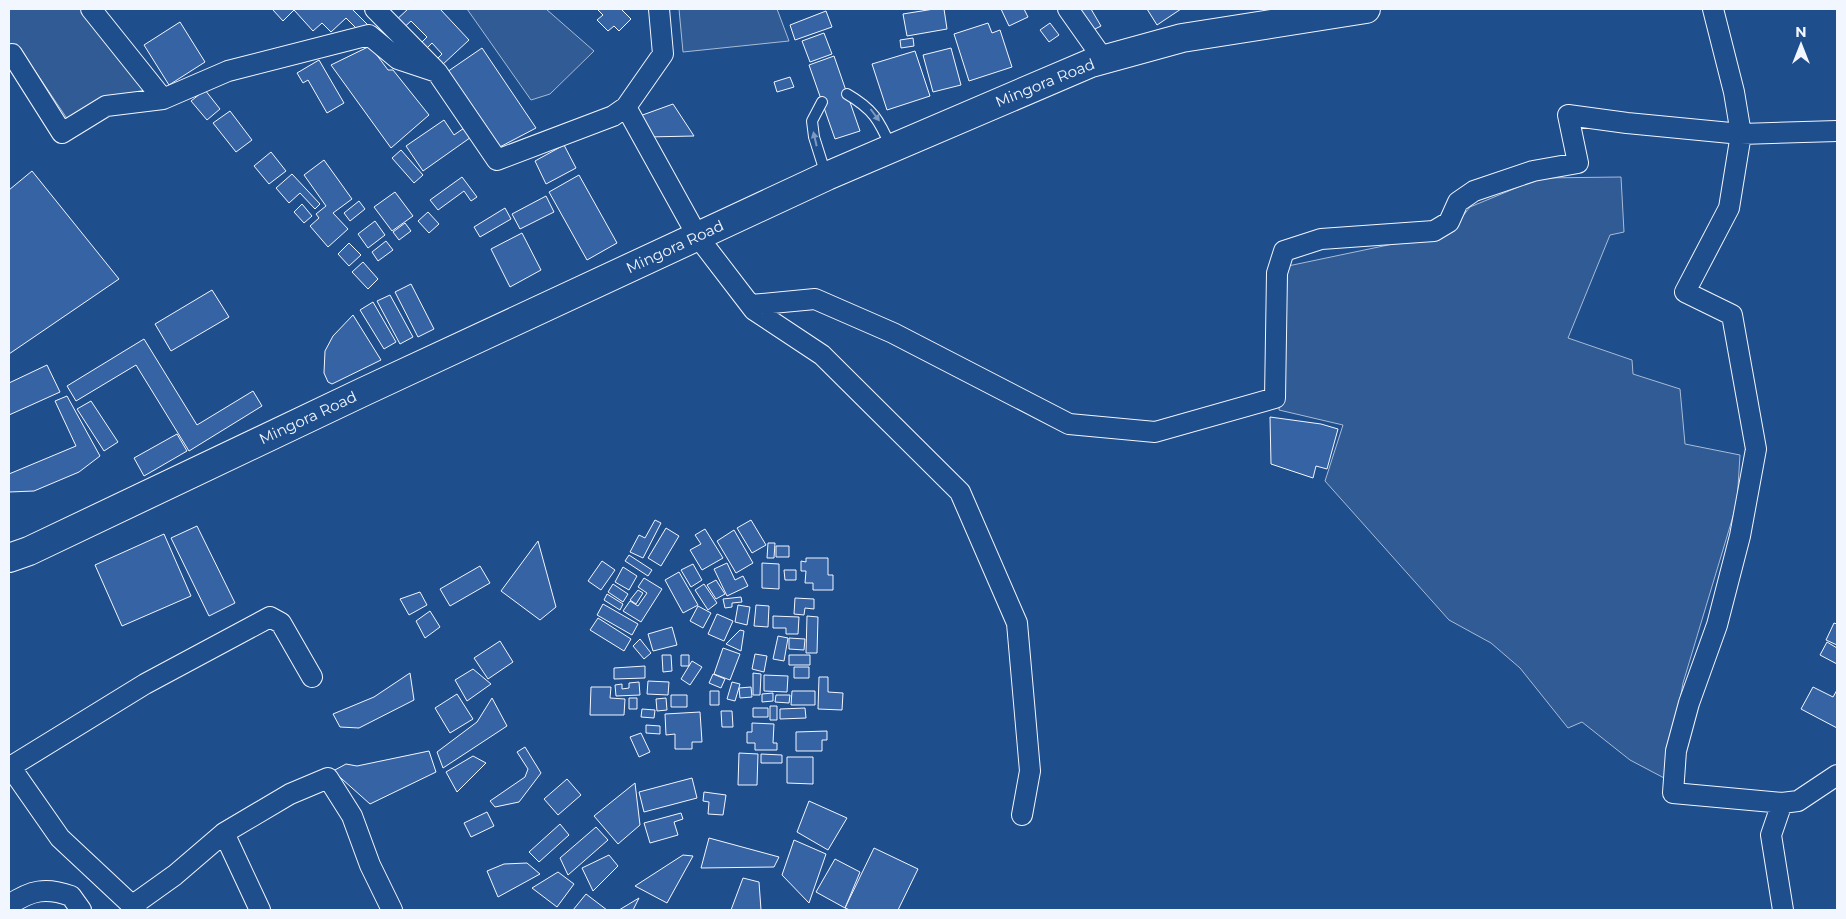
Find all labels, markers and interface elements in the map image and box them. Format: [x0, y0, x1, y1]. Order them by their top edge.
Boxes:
north arrow [1776, 20, 1826, 70]
text: N [1795, 23, 1807, 41]
street label: Mingora Road [992, 54, 1097, 111]
one-way arrow [869, 109, 880, 122]
one-way arrow [811, 131, 819, 146]
street label: Mingora Road [623, 216, 727, 277]
street label: Mingora Road [256, 387, 360, 448]

